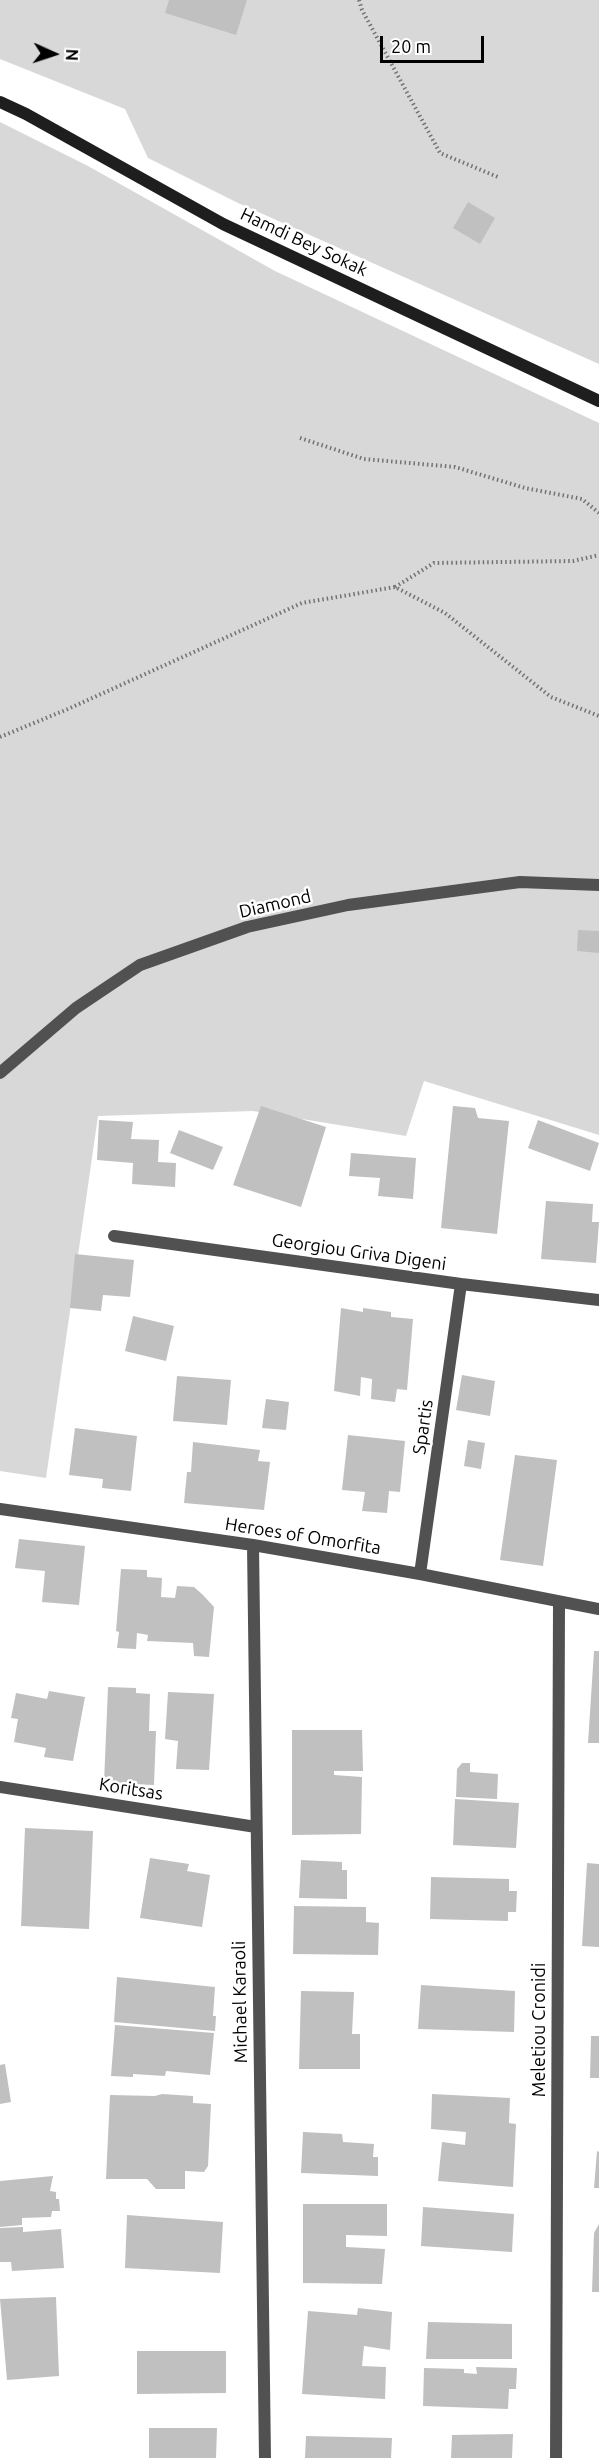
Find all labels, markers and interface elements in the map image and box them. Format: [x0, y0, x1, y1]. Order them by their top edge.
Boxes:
north arrow [24, 24, 84, 84]
scale bar [383, 24, 486, 62]
text: 20 m [391, 36, 431, 56]
text: N [63, 49, 81, 61]
street label: Hamdi Bey Sokak [237, 203, 371, 281]
street label: Diamond [237, 885, 313, 923]
street label: Georgiou Griva Digeni [270, 1229, 448, 1275]
street label: Spartis [408, 1398, 438, 1456]
street label: Heroes of Omorfita [223, 1513, 383, 1559]
street label: Koritsas [98, 1773, 164, 1805]
street label: Michael Karaoli [228, 1941, 252, 2063]
street label: Meletiou Cronidi [528, 1963, 550, 2097]

